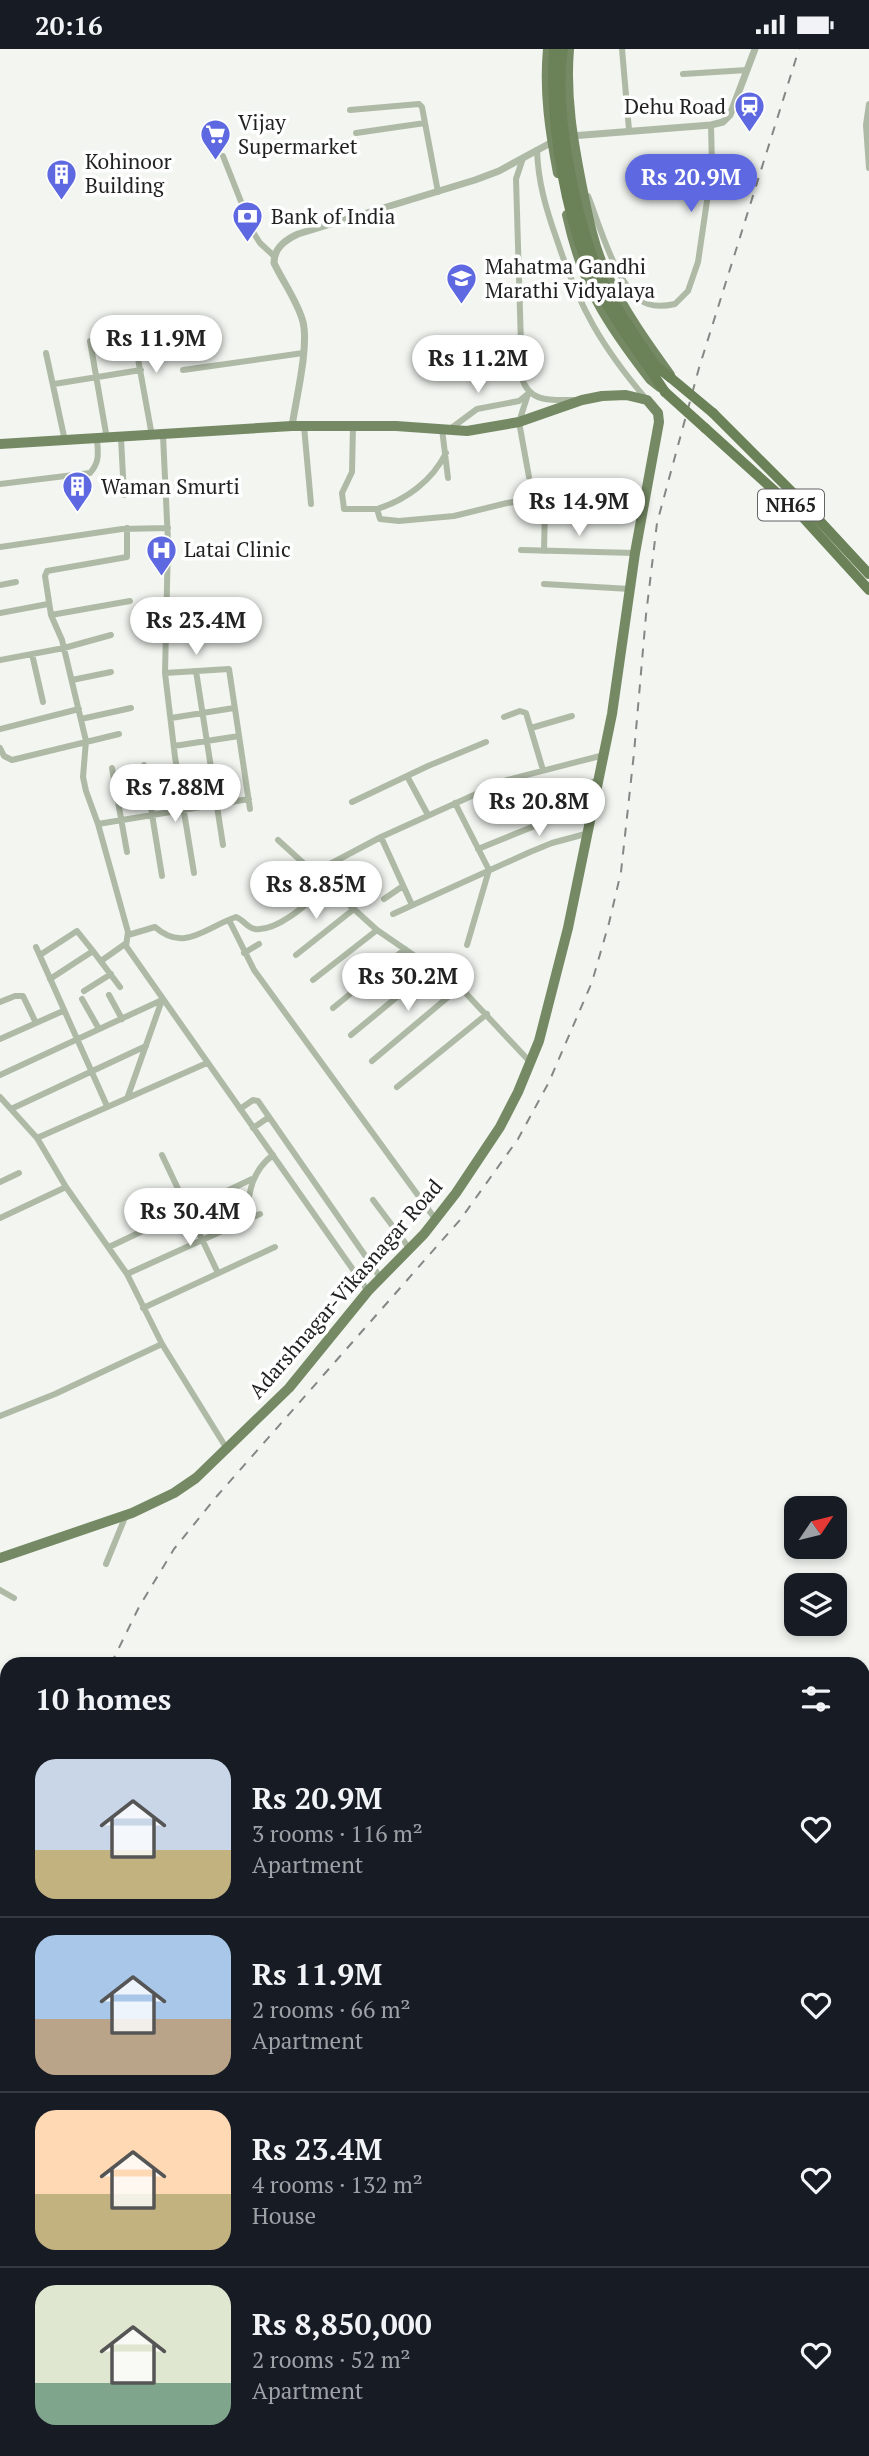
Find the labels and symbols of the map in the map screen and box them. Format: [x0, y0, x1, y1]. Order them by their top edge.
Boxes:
station icon: Dehu Road [732, 90, 766, 134]
place label: Dehu Road [624, 92, 726, 120]
place label: Vijay Supermarket [238, 108, 358, 160]
supermarket icon: Vijay Supermarket [198, 118, 232, 162]
place label: Kohinoor Building [85, 147, 172, 199]
pin: Rs 20.9M [619, 155, 763, 214]
building icon: Kohinoor Building [45, 157, 79, 201]
bank icon: Bank of India [231, 200, 265, 244]
place label: Bank of India [271, 202, 396, 230]
place label: Mahatma Gandhi Marathi Vidyalaya [485, 252, 655, 304]
school or university icon: Mahatma Gandhi Marathi Vidyalaya [445, 262, 479, 306]
pin: Rs 11.9M [84, 315, 228, 375]
pin: Rs 11.2M [406, 335, 550, 395]
building icon: Waman Smurti [61, 470, 95, 514]
place label: Waman Smurti [101, 472, 240, 500]
pin: Rs 14.9M [507, 479, 651, 538]
road number: NH65 [758, 489, 824, 520]
hospital icon: Latai Clinic [144, 533, 178, 577]
place label: Latai Clinic [184, 535, 291, 563]
pin: Rs 23.4M [124, 597, 268, 657]
pin: Rs 7.88M [103, 765, 247, 824]
pin: Rs 20.8M [467, 779, 611, 838]
pin: Rs 8.85M [244, 861, 388, 921]
pin: Rs 30.2M [336, 953, 480, 1013]
street label: Adarshnagar-Vikasnagar Road [242, 1173, 448, 1404]
pin: Rs 30.4M [118, 1189, 262, 1248]
north arrow [784, 1496, 847, 1559]

